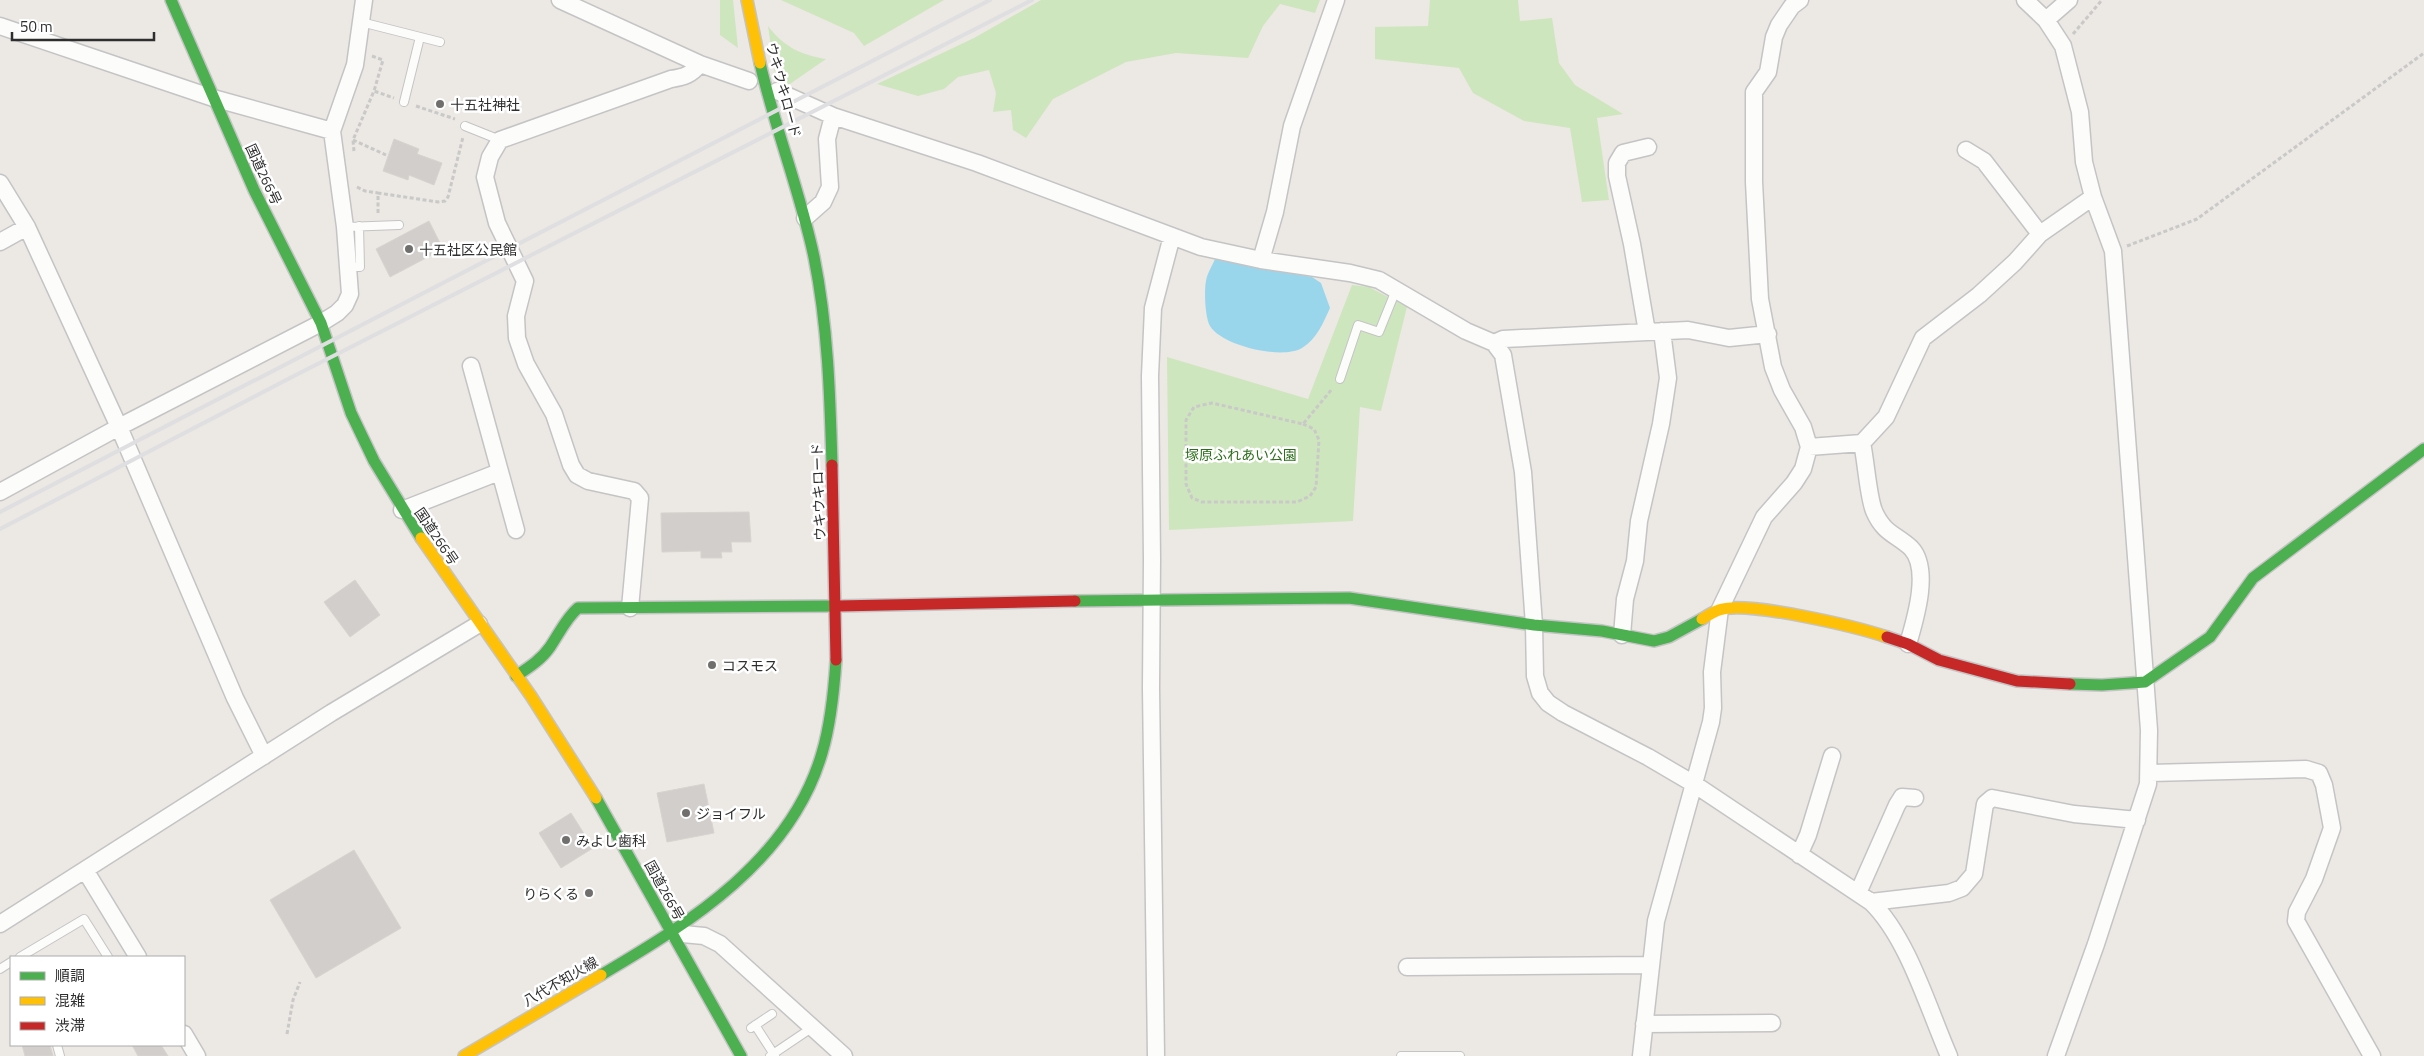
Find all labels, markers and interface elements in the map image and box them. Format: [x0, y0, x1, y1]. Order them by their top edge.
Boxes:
scale bar [12, 10, 155, 42]
text: 50 m [20, 15, 53, 38]
street label: ウキウキロード [761, 40, 807, 140]
place label: 十五社神社 [450, 94, 520, 115]
marker: 十五社神社 [434, 98, 446, 110]
street label: 国道266号 [241, 140, 287, 208]
place label: 十五社区公民館 [419, 239, 517, 260]
marker: 十五社区公民館 [403, 243, 415, 255]
street label: ウキウキロード [806, 443, 830, 541]
park label: 塚原ふれあい公園 [1185, 444, 1297, 465]
street label: 国道266号 [410, 503, 464, 569]
place label: コスモス [722, 655, 778, 676]
marker: コスモス [706, 659, 718, 671]
place label: ジョイフル [696, 803, 766, 824]
marker: ジョイフル [680, 807, 692, 819]
place label: みよし歯科 [576, 830, 646, 851]
marker: みよし歯科 [560, 834, 572, 846]
street label: 国道266号 [640, 856, 690, 924]
place label: りらくる [523, 883, 579, 904]
marker: りらくる [583, 887, 595, 899]
street label: 八代不知火線 [518, 951, 602, 1011]
legend [10, 956, 185, 1046]
text: 順調 [55, 964, 85, 987]
text: 混雑 [55, 989, 85, 1012]
text: 渋滞 [55, 1014, 85, 1037]

